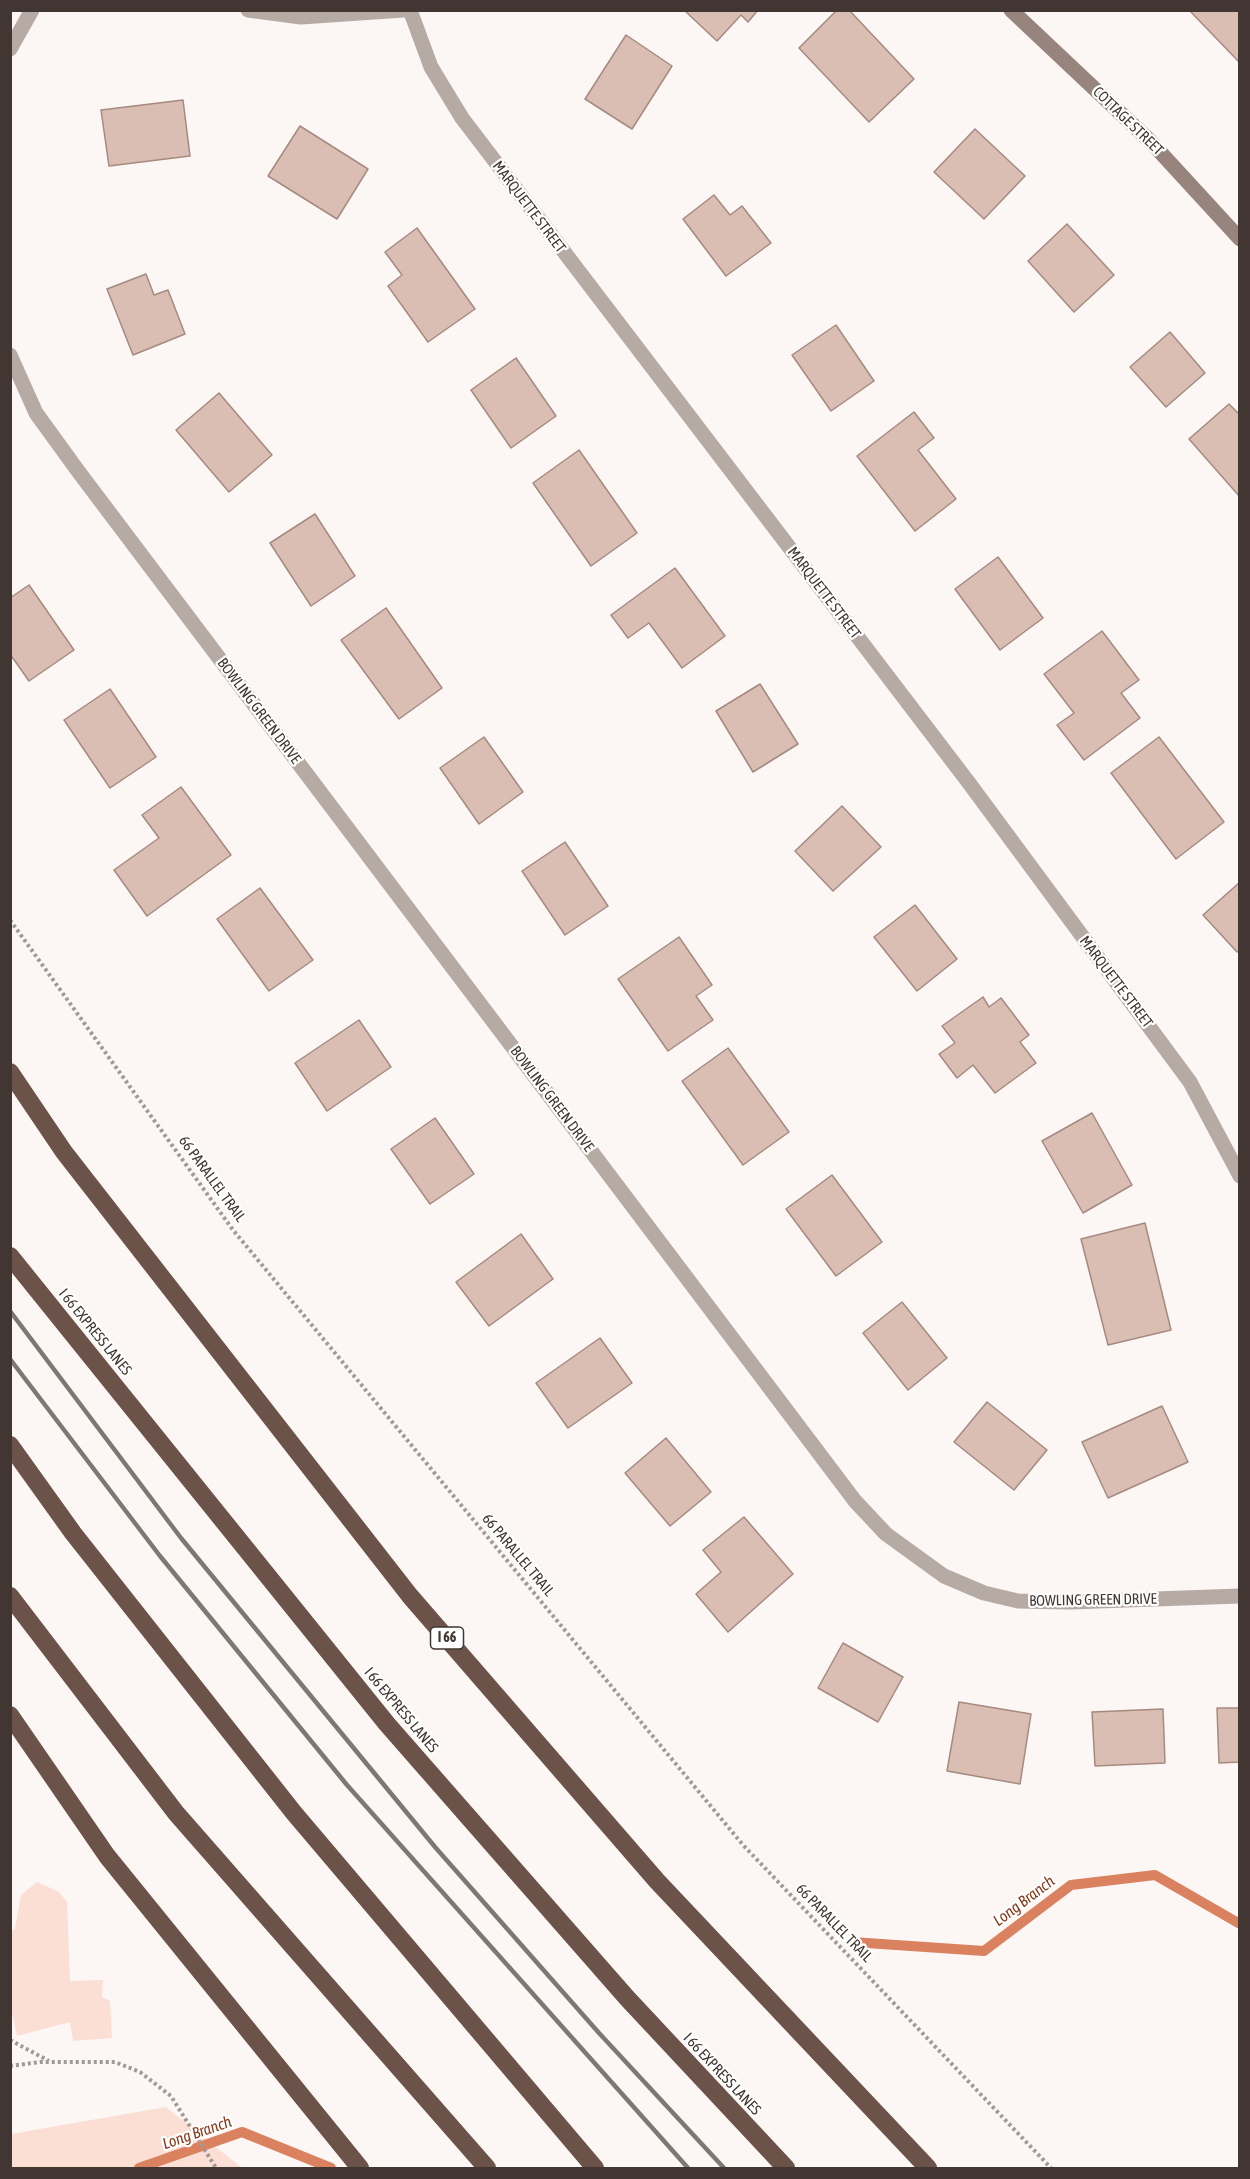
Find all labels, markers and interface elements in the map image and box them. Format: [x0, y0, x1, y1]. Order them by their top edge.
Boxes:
street label: COTTAGE STREET [1089, 83, 1167, 159]
street label: MARQUETTE STREET [489, 158, 569, 256]
street label: MARQUETTE STREET [784, 544, 864, 642]
street label: BOWLING GREEN DRIVE [213, 655, 305, 767]
street label: MARQUETTE STREET [1076, 933, 1156, 1031]
street label: BOWLING GREEN DRIVE [506, 1043, 598, 1155]
street label: 66 PARALLEL TRAIL [175, 1132, 249, 1226]
street label: I 66 EXPRESS LANES [55, 1285, 135, 1379]
street label: 66 PARALLEL TRAIL [478, 1510, 558, 1600]
street label: BOWLING GREEN DRIVE [1029, 1590, 1157, 1610]
road number: I 66 [430, 1627, 464, 1649]
street label: I 66 EXPRESS LANES [360, 1664, 442, 1756]
water label: Long Branch [990, 1872, 1058, 1930]
street label: 66 PARALLEL TRAIL [792, 1880, 876, 1966]
street label: I 66 EXPRESS LANES [679, 2029, 765, 2119]
water label: Long Branch [160, 2112, 234, 2154]

